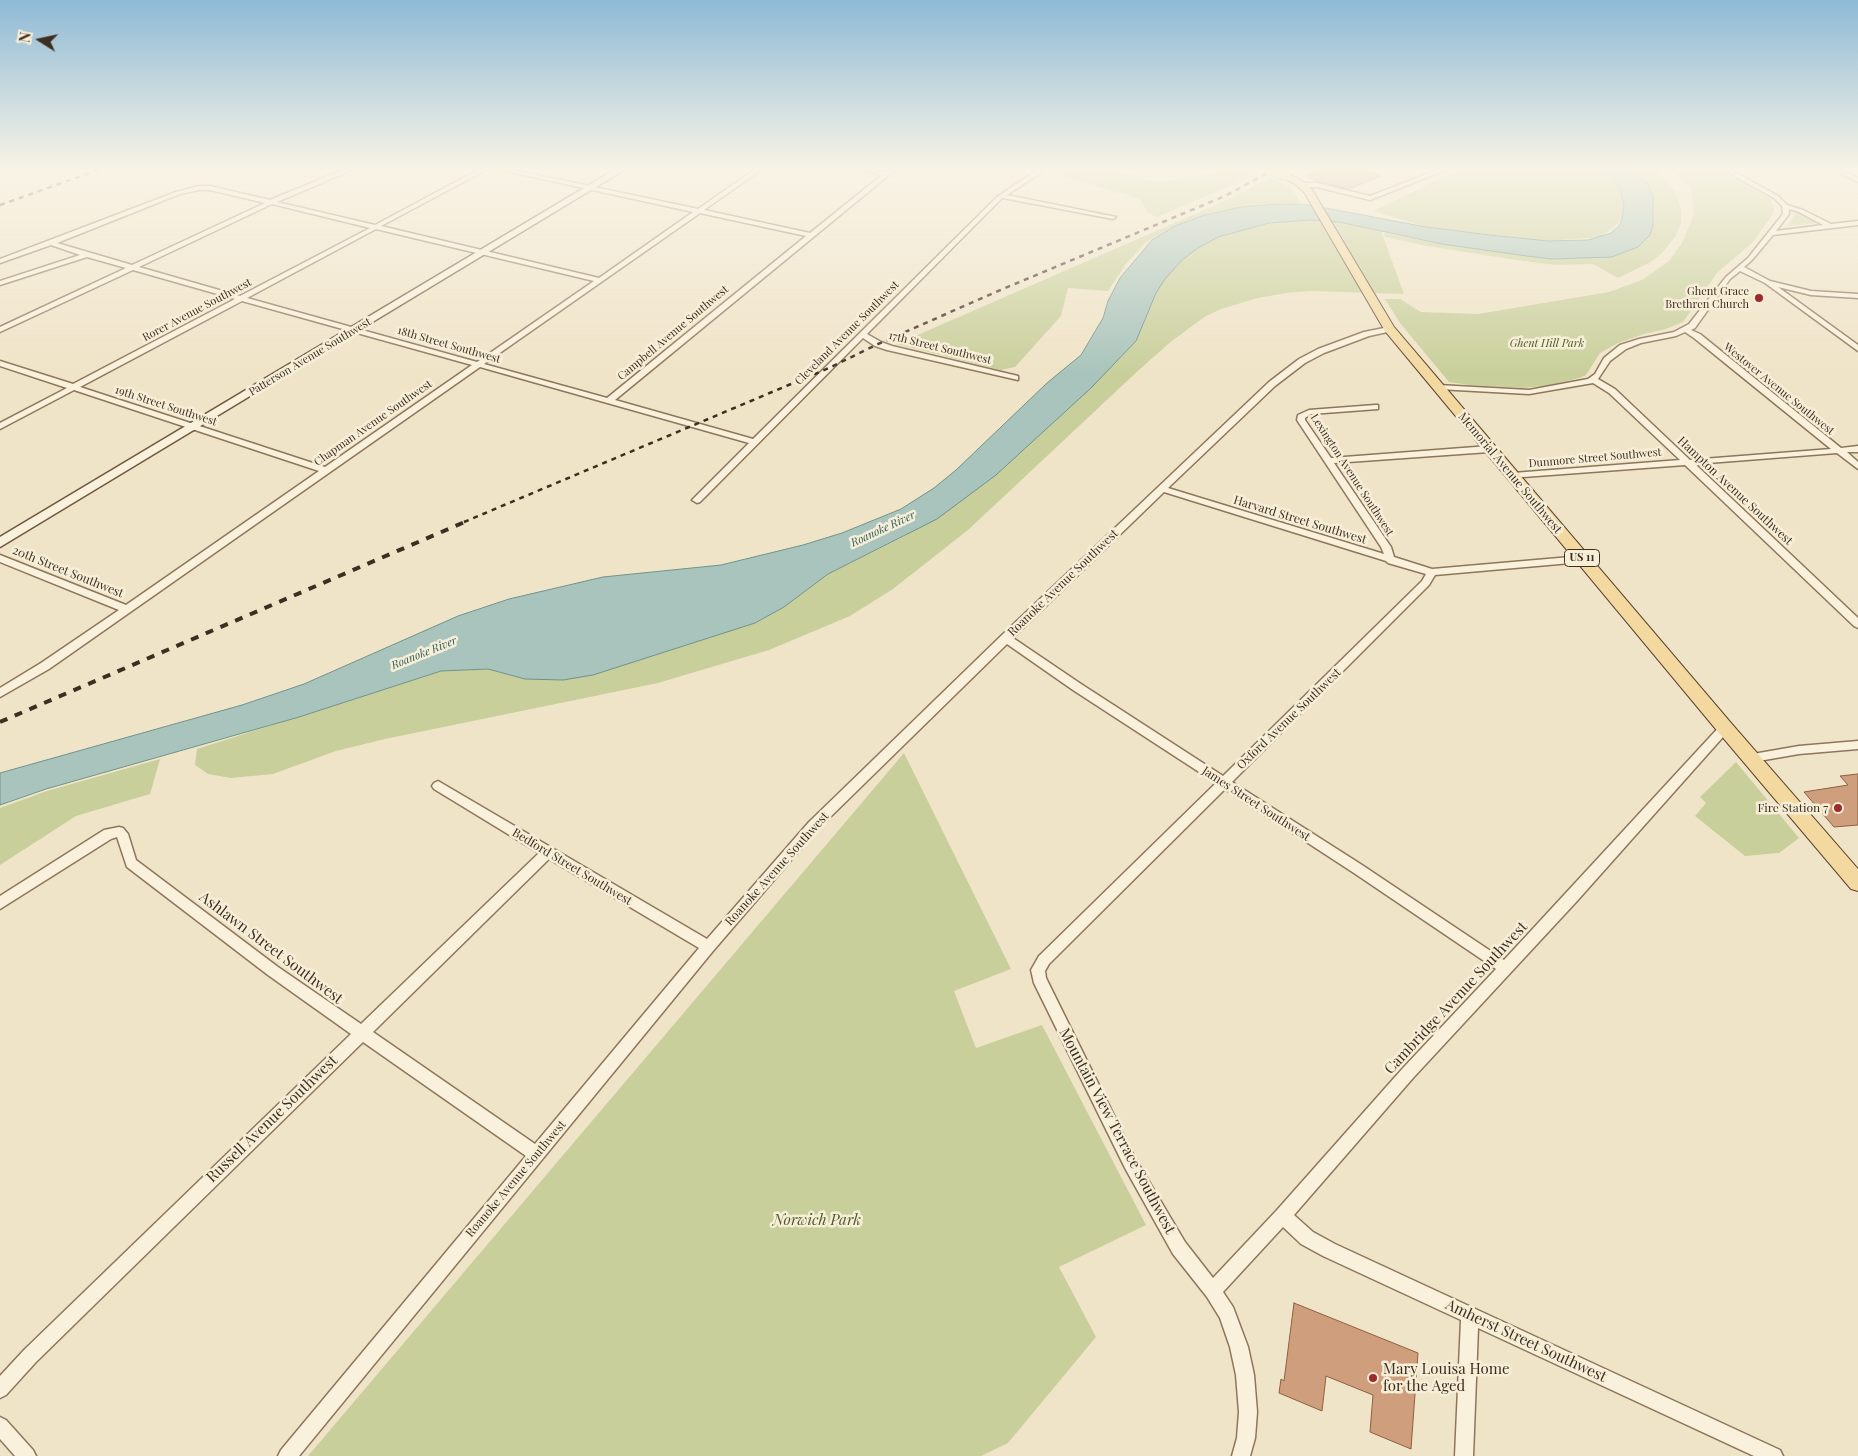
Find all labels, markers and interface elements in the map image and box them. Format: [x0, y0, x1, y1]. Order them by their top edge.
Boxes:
north arrow [15, 15, 65, 65]
text: N [15, 31, 35, 44]
street label: Rorer Avenue Southwest [140, 276, 254, 344]
street label: Cleveland Avenue Southwest [792, 278, 902, 388]
street label: Campbell Avenue Southwest [615, 283, 731, 383]
place label: Ghent Grace Brethren Church [1665, 285, 1749, 311]
marker: Ghent Grace Brethren Church [1753, 292, 1765, 304]
street label: Patterson Avenue Southwest [246, 315, 374, 399]
street label: 18th Street Southwest [396, 324, 502, 366]
street label: 17th Street Southwest [887, 329, 993, 367]
park label: Ghent Hill Park [1510, 337, 1584, 351]
street label: Westover Avenue Southwest [1721, 340, 1837, 438]
street label: Chapman Avenue Southwest [312, 377, 434, 469]
street label: 19th Street Southwest [113, 383, 219, 429]
street label: Memorial Avenue Southwest [1455, 410, 1565, 536]
street label: Lexington Avenue Southwest [1308, 412, 1396, 538]
street label: Hampton Avenue Southwest [1674, 434, 1796, 548]
street label: Dunmore Street Southwest [1528, 446, 1662, 470]
street label: Harvard Street Southwest [1232, 493, 1368, 547]
water label: Roanoke River [849, 508, 917, 550]
street label: Roanoke Avenue Southwest [1005, 526, 1121, 640]
street label: 20th Street Southwest [10, 543, 126, 601]
road number: US 11 [1564, 550, 1600, 566]
water label: Roanoke River [389, 634, 459, 672]
street label: Oxford Avenue Southwest [1234, 666, 1344, 772]
street label: James Street Southwest [1199, 764, 1313, 844]
place label: Fire Station 7 [1757, 801, 1828, 815]
marker: Fire Station 7 [1832, 802, 1844, 814]
street label: Roanoke Avenue Southwest [722, 809, 832, 929]
street label: Bedford Street Southwest [509, 826, 635, 908]
street label: Ashlawn Street Southwest [196, 888, 346, 1008]
street label: Cambridge Avenue Southwest [1381, 918, 1531, 1078]
street label: Mountain View Terrace Southwest [1055, 1025, 1179, 1237]
street label: Russell Avenue Southwest [203, 1052, 341, 1186]
street label: Roanoke Avenue Southwest [463, 1118, 569, 1240]
park label: Norwich Park [773, 1211, 861, 1229]
street label: Amherst Street Southwest [1443, 1296, 1609, 1386]
place label: Mary Louisa Home for the Aged [1383, 1360, 1510, 1395]
marker: Mary Louisa Home for the Aged [1367, 1372, 1379, 1384]

